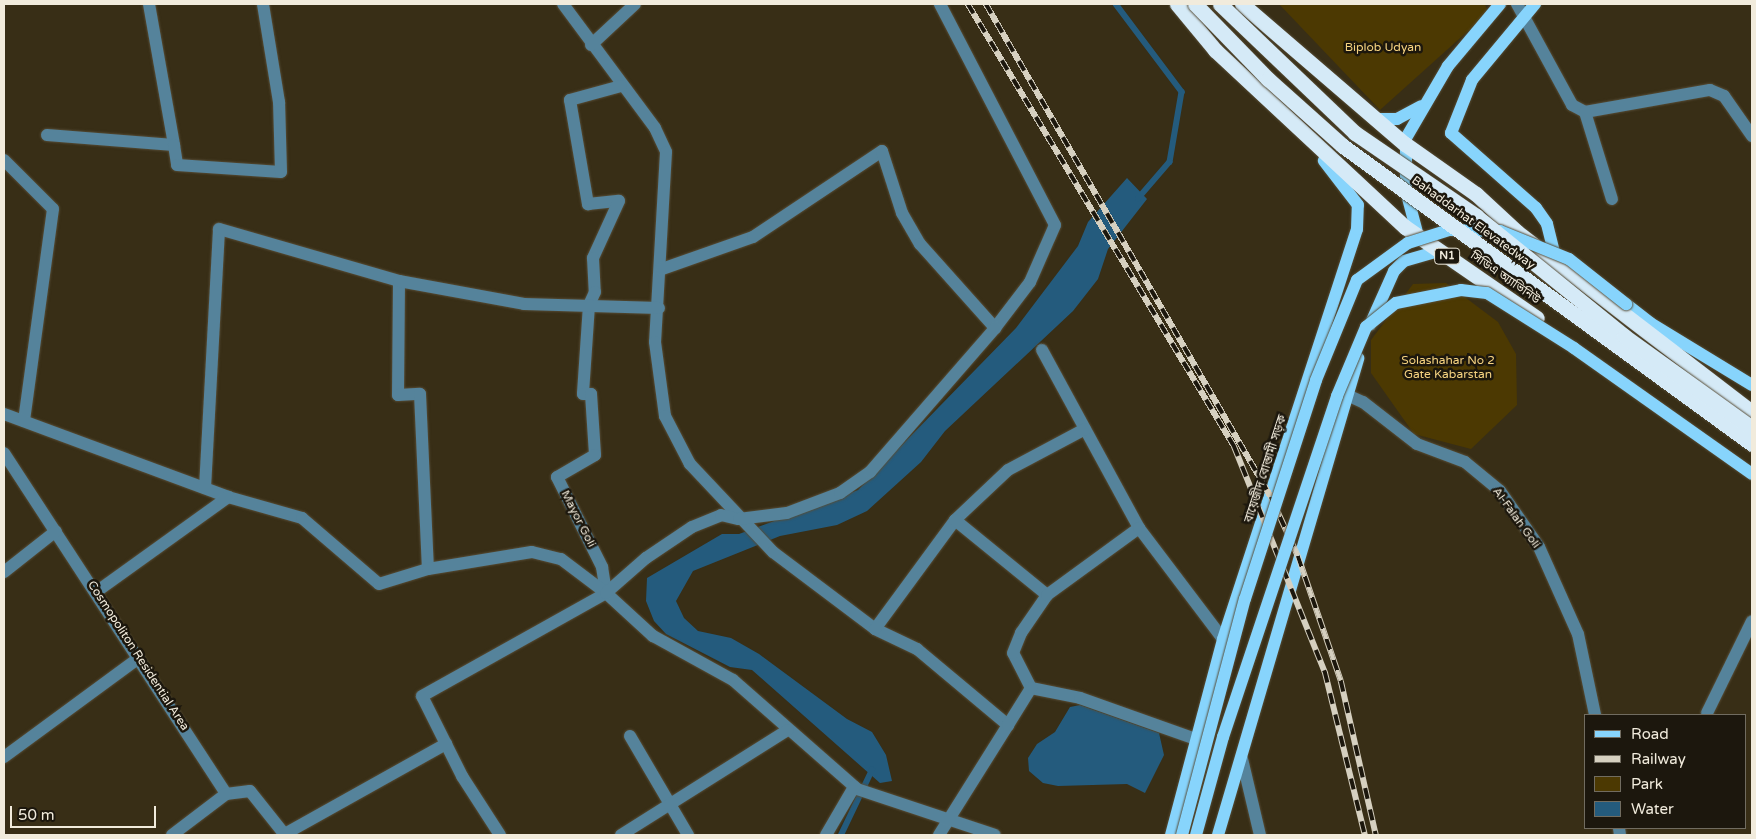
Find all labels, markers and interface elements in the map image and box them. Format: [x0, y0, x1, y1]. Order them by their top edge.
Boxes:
park label: Biplob Udyan [1345, 41, 1421, 55]
street label: Bahaddarhat Elevatedway [1409, 173, 1537, 273]
road number: N1 [1433, 248, 1461, 264]
street label: সিডিএ অ্যাভিনিউ [1467, 249, 1543, 307]
park label: Solashahar No 2 Gate Kabarstan [1401, 354, 1495, 382]
street label: বায়েজীদ বোস্তামী সড়ক [1242, 413, 1290, 525]
street label: Al-Falah Goli [1489, 485, 1543, 551]
street label: Mayor Goli [558, 488, 598, 550]
street label: Cosmopoliton Residential Area [84, 579, 192, 733]
legend [1584, 714, 1746, 829]
text: Road [1631, 725, 1669, 743]
text: Railway [1631, 750, 1686, 768]
text: Park [1631, 775, 1663, 793]
scale bar [12, 796, 159, 828]
text: Water [1631, 800, 1674, 818]
text: 50 m [18, 806, 55, 824]

